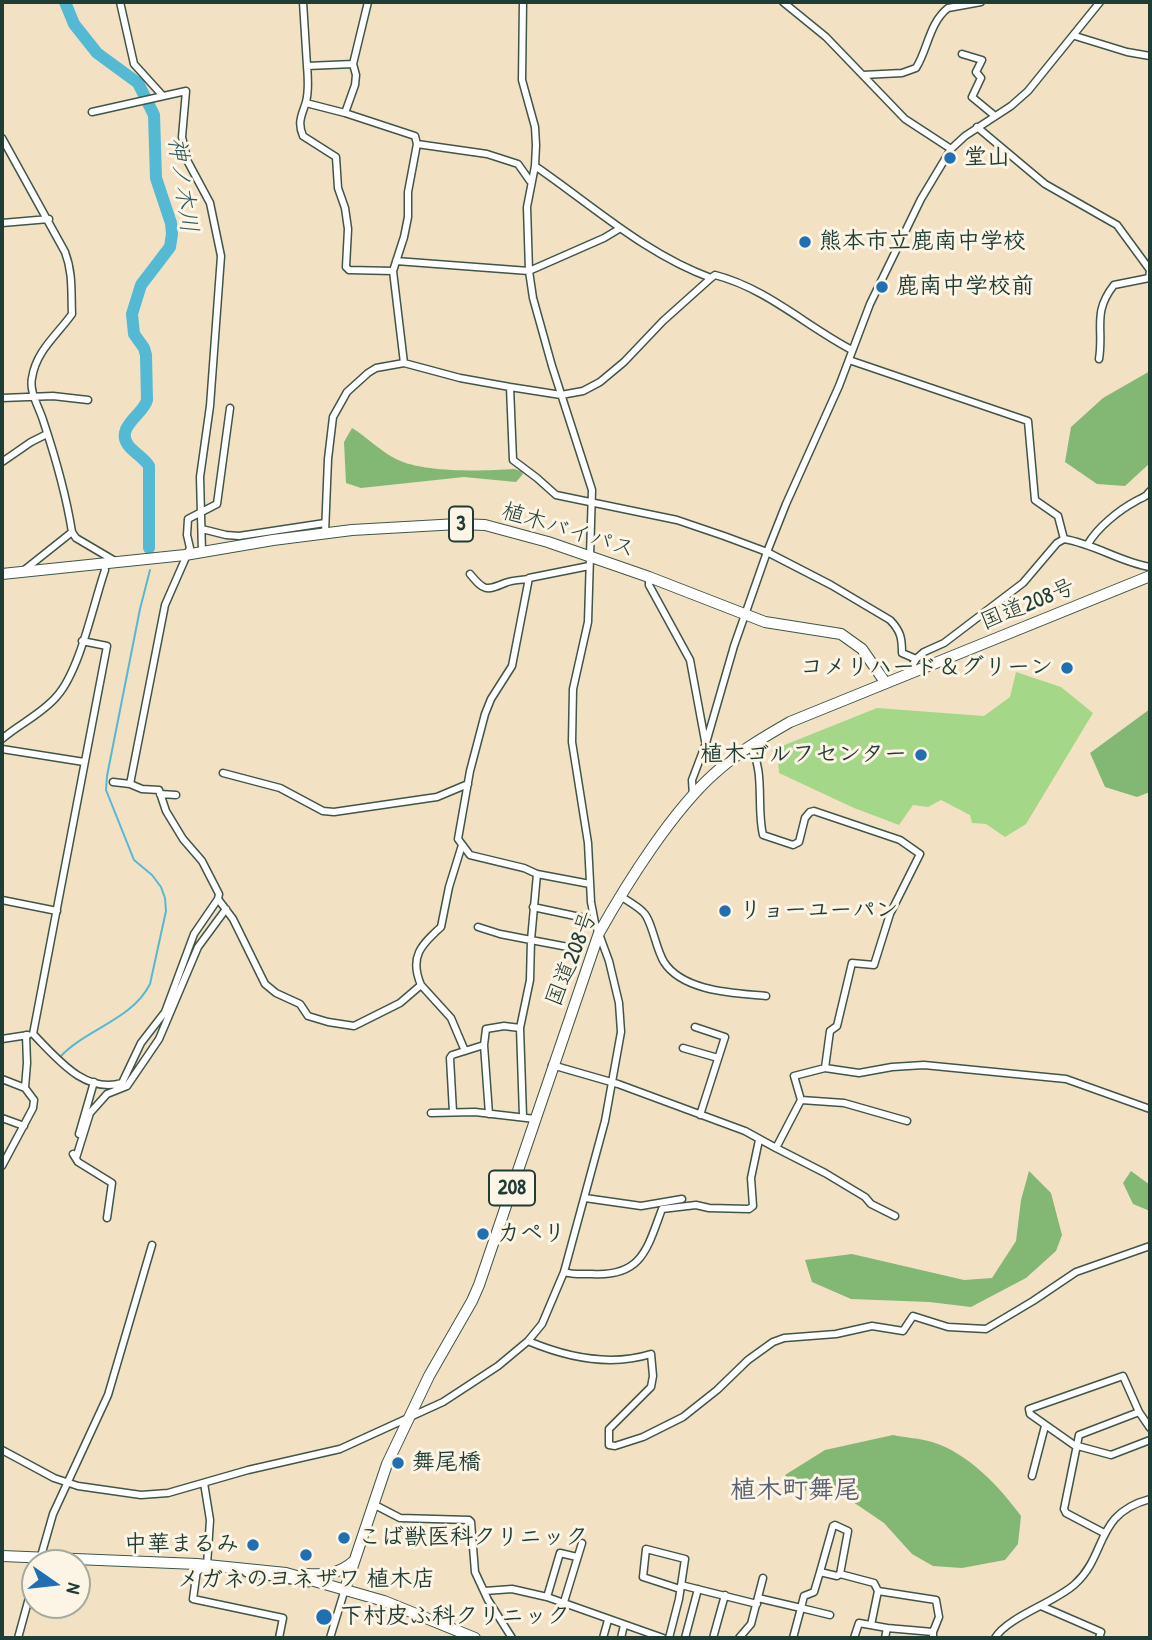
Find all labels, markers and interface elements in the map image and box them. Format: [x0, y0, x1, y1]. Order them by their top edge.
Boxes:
water label: 神ノ木川 [161, 135, 203, 235]
place label: 堂山 [964, 144, 1010, 172]
marker: 堂山 [942, 150, 958, 166]
place label: 熊本市立鹿南中学校 [819, 228, 1026, 256]
marker: 熊本市立鹿南中学校 [797, 234, 813, 250]
place label: 鹿南中学校前 [896, 273, 1034, 301]
marker: 鹿南中学校前 [874, 279, 890, 295]
street label: 植木バイパス [498, 498, 638, 564]
road number: 3 [449, 506, 473, 542]
street label: 国道208号 [976, 573, 1080, 637]
place label: コメリハード＆グリーン [800, 654, 1053, 682]
marker: コメリハード＆グリーン [1059, 660, 1075, 676]
place label: 植木ゴルフセンター [700, 741, 907, 769]
marker: 植木ゴルフセンター [913, 747, 929, 763]
place label: リョーユーパン [739, 897, 898, 925]
marker: リョーユーパン [717, 903, 733, 919]
street label: 国道208号 [540, 907, 604, 1011]
road number: 208 [489, 1170, 535, 1206]
place label: カペリ [497, 1220, 566, 1248]
marker: カペリ [475, 1226, 491, 1242]
place label: 舞尾橋 [412, 1449, 481, 1477]
marker: 舞尾橋 [390, 1455, 406, 1471]
district label: 植木町舞尾 [730, 1475, 860, 1507]
place label: こば獣医科クリニック [358, 1524, 588, 1552]
marker: こば獣医科クリニック [336, 1530, 352, 1546]
place label: 中華まるみ [124, 1531, 239, 1559]
marker: 中華まるみ [245, 1537, 261, 1553]
marker: メガネのヨネザワ 植木店 [298, 1547, 314, 1563]
north arrow [21, 1549, 91, 1619]
place label: メガネのヨネザワ 植木店 [177, 1566, 435, 1594]
text: N [61, 1581, 88, 1597]
place label: 下村皮ふ科クリニック [340, 1603, 570, 1631]
marker: 下村皮ふ科クリニック [314, 1607, 334, 1627]

